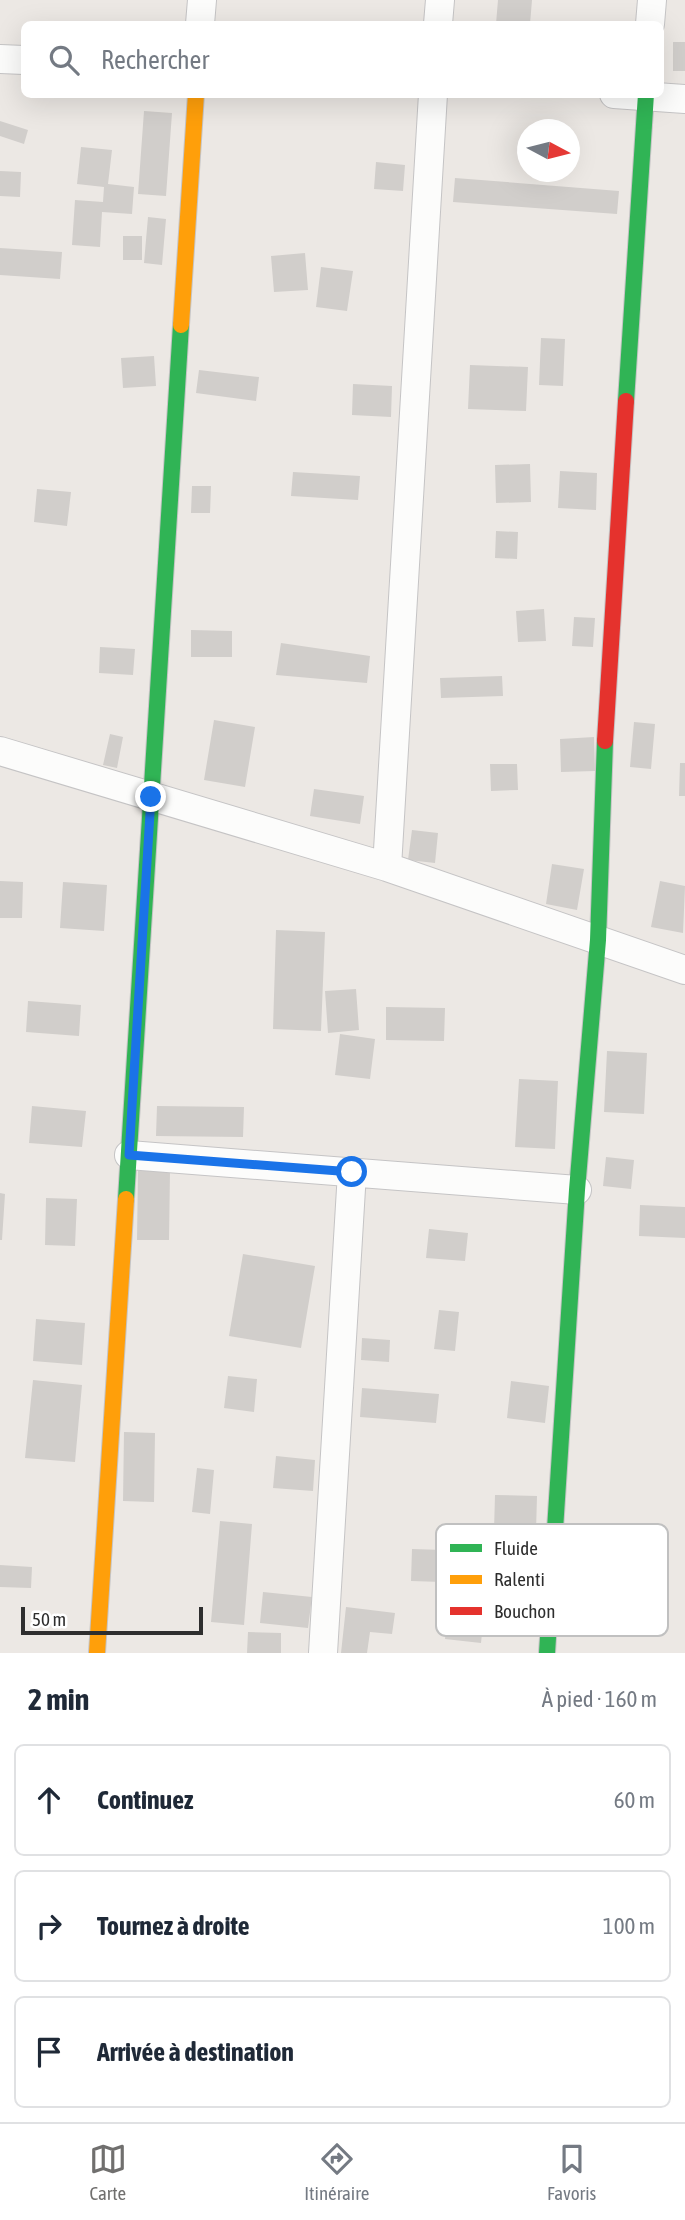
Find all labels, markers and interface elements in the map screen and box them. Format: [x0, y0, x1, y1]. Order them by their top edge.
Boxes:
search box [21, 21, 664, 98]
icon: search [45, 41, 83, 79]
text: Rechercher [101, 45, 209, 75]
north arrow [517, 119, 580, 182]
route end [135, 781, 166, 812]
route start [336, 1156, 367, 1187]
legend [436, 1524, 668, 1636]
text: Fluide [494, 1537, 538, 1559]
text: Ralenti [494, 1568, 545, 1590]
text: Bouchon [494, 1600, 556, 1622]
scale bar [21, 1604, 203, 1636]
text: 50 m [32, 1608, 66, 1630]
text: 2 min [28, 1682, 89, 1716]
text: À pied · 160 m [542, 1686, 657, 1712]
icon: ahead [30, 1781, 68, 1819]
text: Continuez [97, 1785, 193, 1815]
text: 60 m [614, 1787, 655, 1813]
icon: right [30, 1907, 68, 1945]
text: Tournez à droite [97, 1911, 250, 1941]
text: 100 m [603, 1913, 655, 1939]
icon: arrive [30, 2033, 68, 2071]
text: Arrivée à destination [97, 2037, 294, 2067]
tab: Carte [89, 2140, 127, 2204]
tab: Itinéraire [304, 2140, 369, 2204]
tab: Favoris [547, 2140, 596, 2204]

